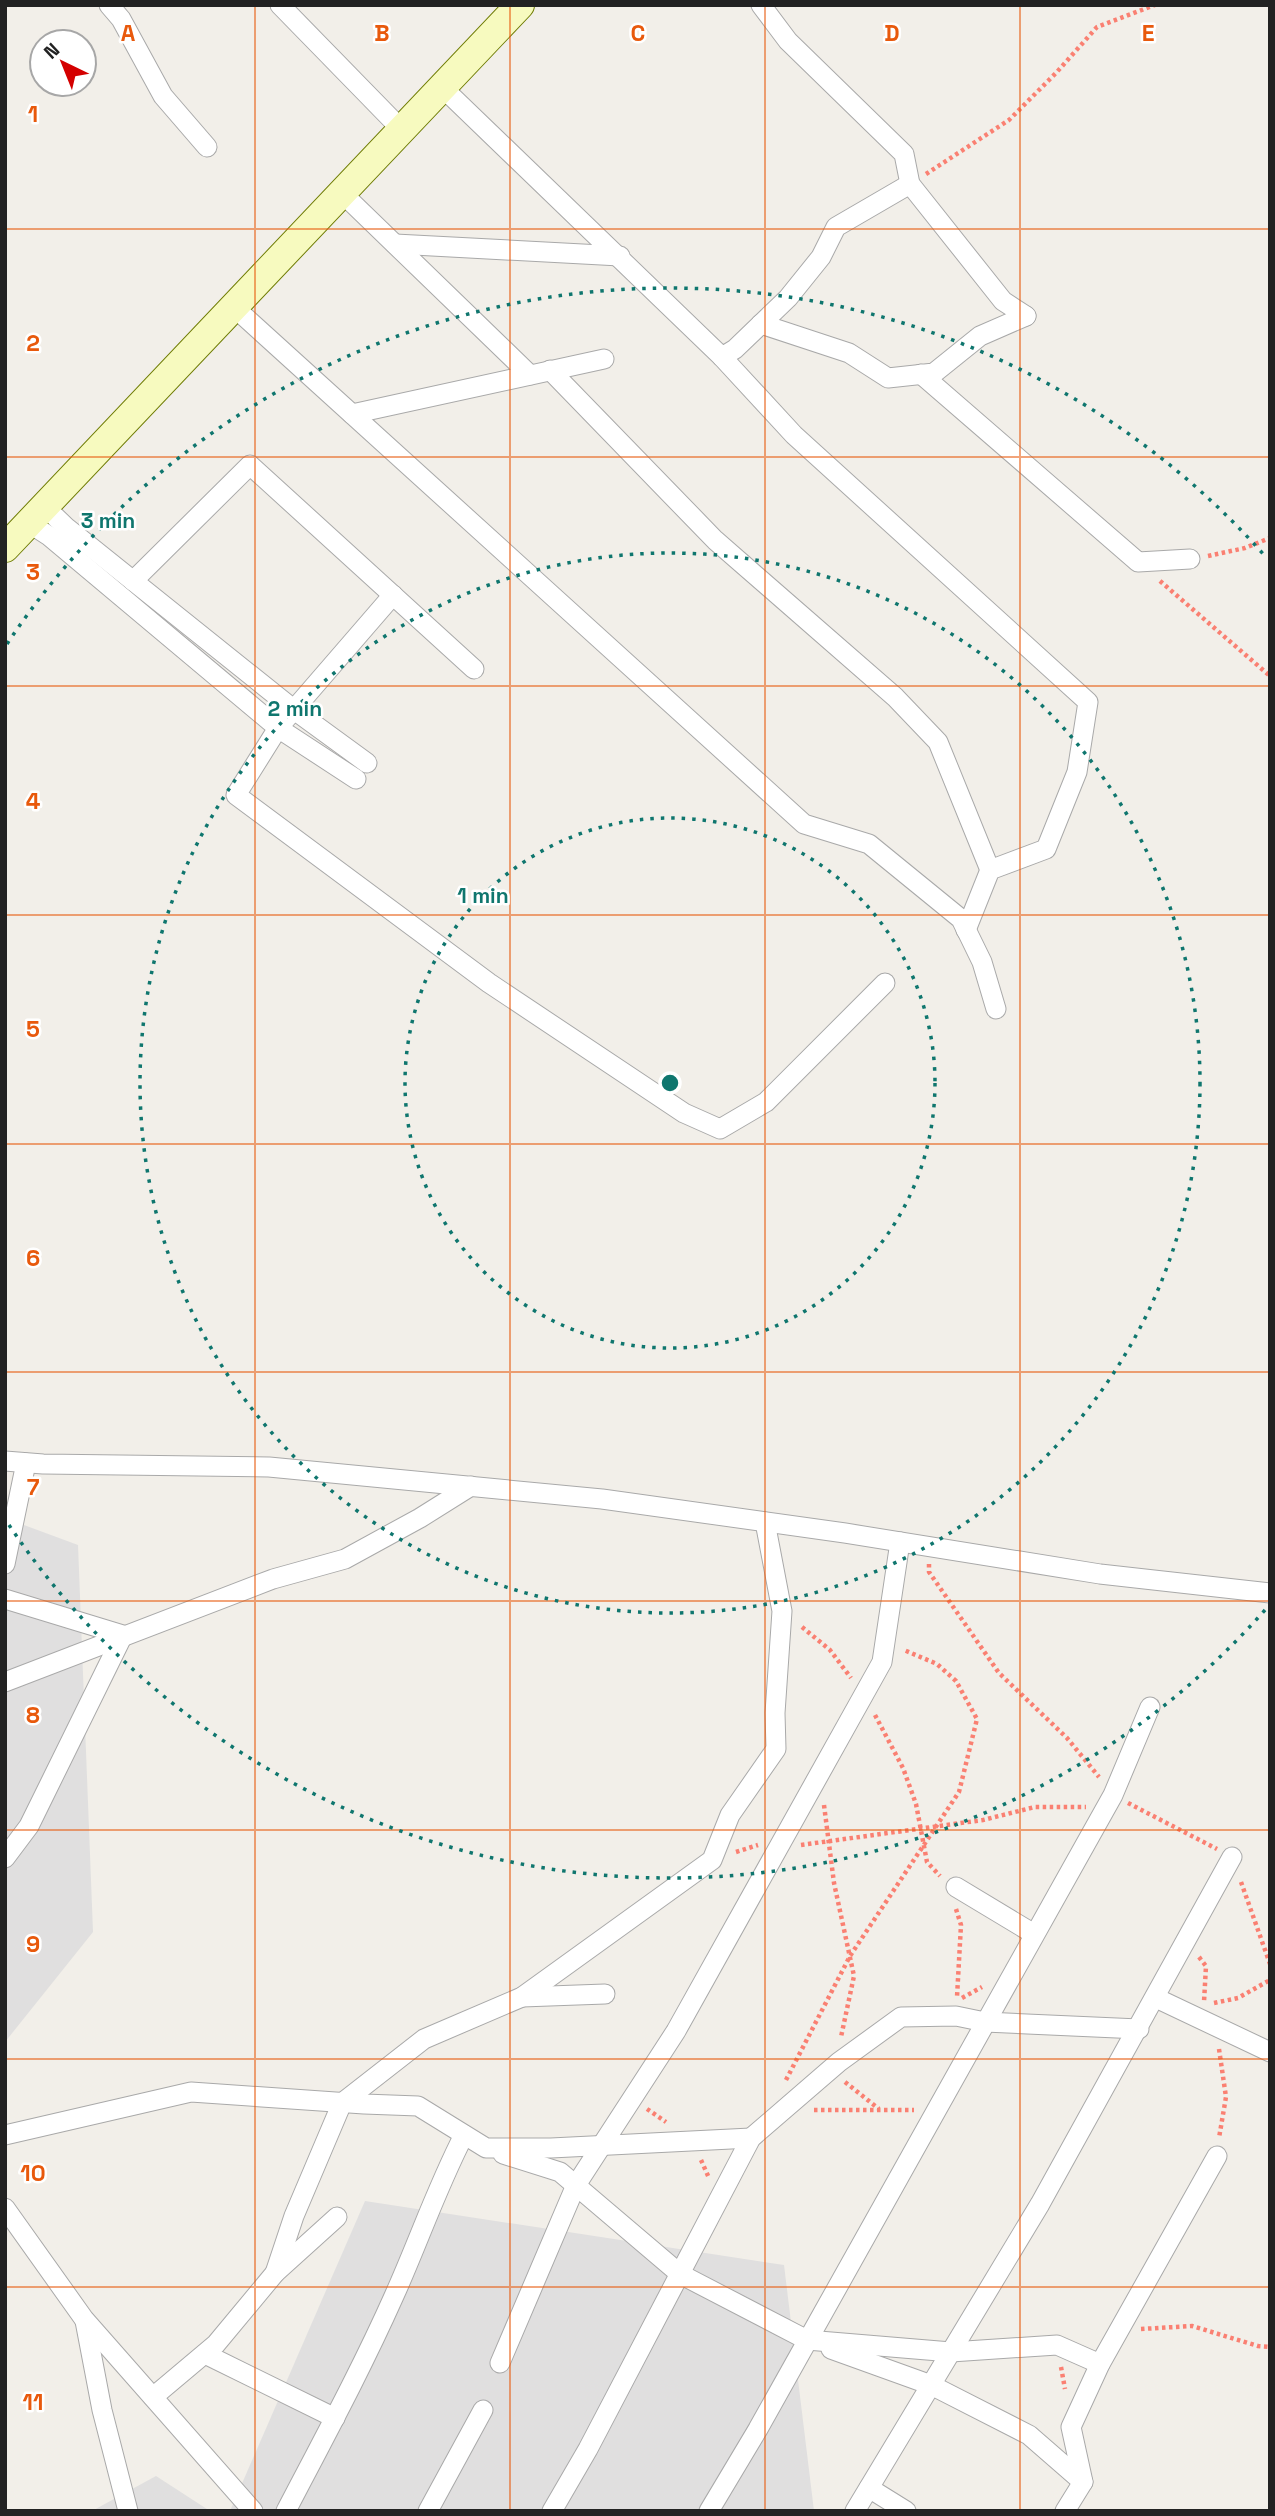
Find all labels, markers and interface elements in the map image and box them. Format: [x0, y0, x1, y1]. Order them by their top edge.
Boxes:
text: A [121, 18, 136, 48]
text: B [374, 18, 390, 48]
text: C [631, 18, 645, 48]
text: D [884, 18, 900, 48]
text: E [1142, 18, 1154, 48]
north arrow [28, 28, 98, 98]
text: N [39, 37, 65, 64]
text: 1 [28, 99, 38, 129]
text: 2 [26, 328, 40, 358]
text: 3 min [81, 507, 135, 534]
text: 3 [26, 557, 40, 587]
text: 2 min [268, 695, 322, 722]
text: 4 [26, 786, 41, 816]
text: 1 min [457, 882, 509, 909]
text: 5 [26, 1014, 40, 1044]
centre of rings [658, 1071, 682, 1095]
text: 6 [26, 1243, 40, 1273]
text: 7 [27, 1472, 40, 1502]
text: 8 [26, 1700, 40, 1730]
text: 9 [26, 1929, 40, 1959]
text: 10 [20, 2158, 46, 2188]
text: 11 [23, 2387, 43, 2417]

